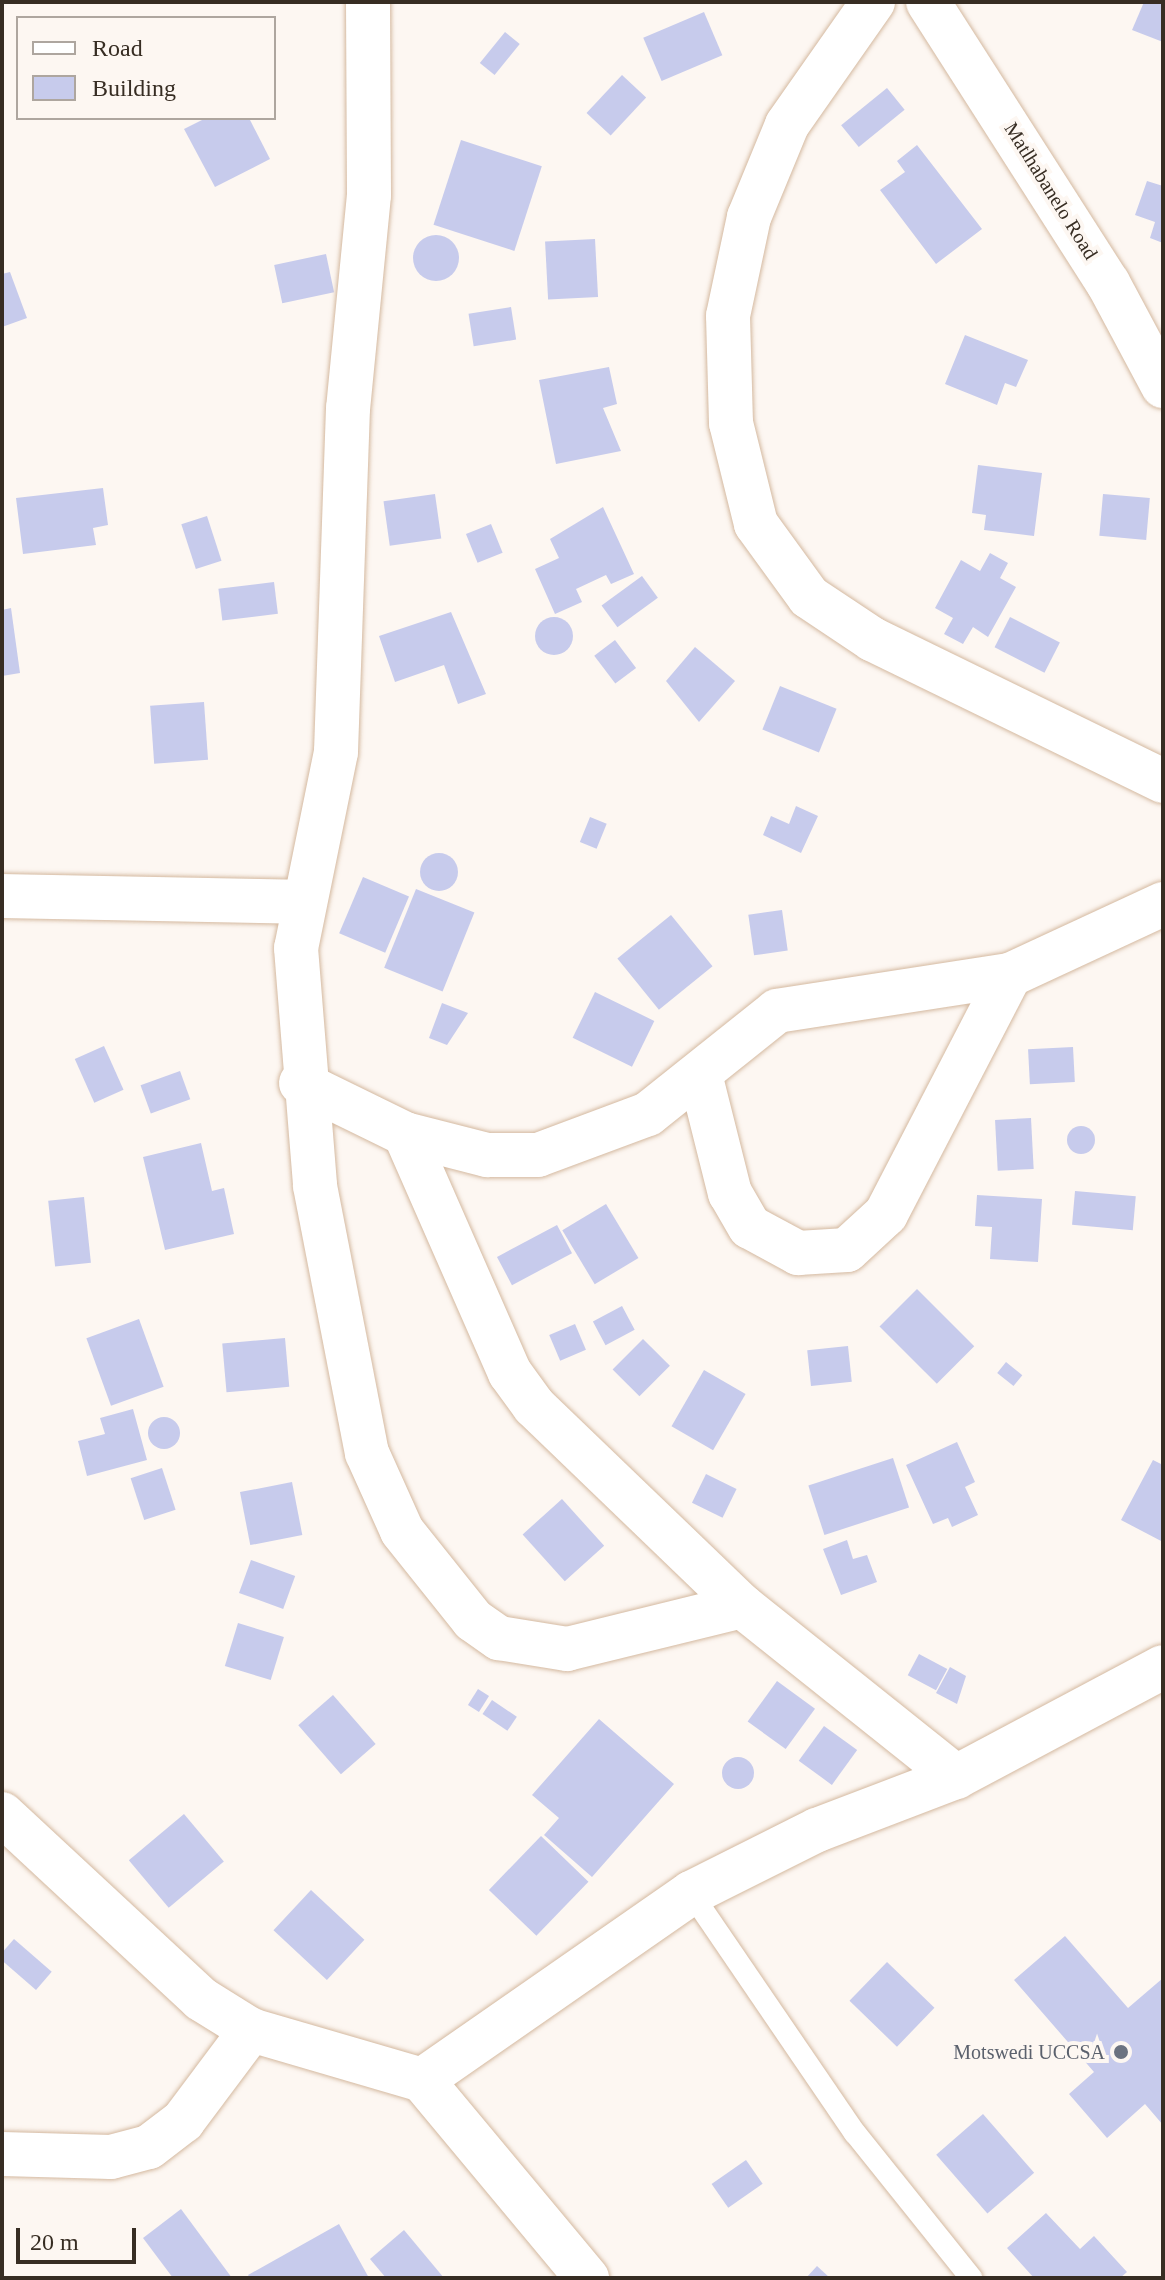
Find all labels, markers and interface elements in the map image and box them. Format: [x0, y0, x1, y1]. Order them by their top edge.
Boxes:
legend [16, 16, 276, 120]
text: Road [92, 35, 143, 61]
text: Building [92, 75, 176, 101]
street label: Matlhabanelo Road [999, 118, 1103, 264]
place label: Motswedi UCCSA [953, 2040, 1105, 2064]
marker: Motswedi UCCSA [1112, 2043, 1130, 2061]
scale bar [20, 2212, 140, 2262]
text: 20 m [30, 2229, 79, 2255]

